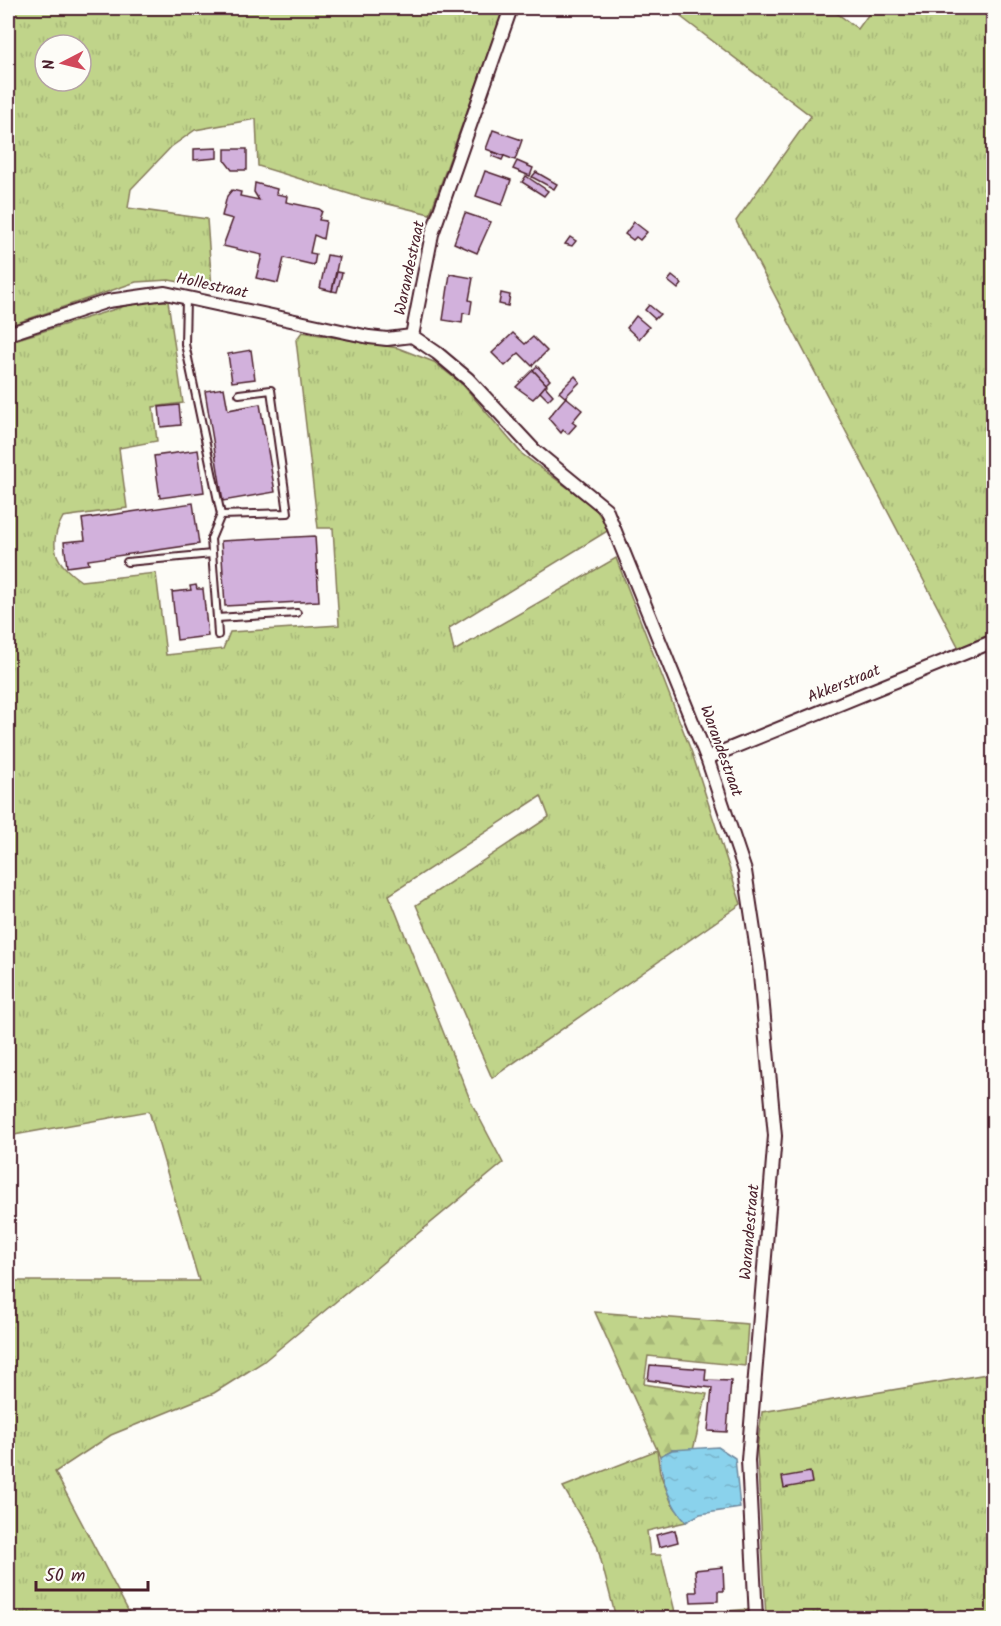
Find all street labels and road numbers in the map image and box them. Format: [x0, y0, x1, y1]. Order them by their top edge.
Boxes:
street label: Warandestraat [388, 218, 432, 318]
street label: Hollestraat [174, 266, 251, 306]
street label: Akkerstraat [804, 658, 885, 710]
street label: Warandestraat [693, 702, 749, 801]
street label: Warandestraat [733, 1182, 767, 1281]

